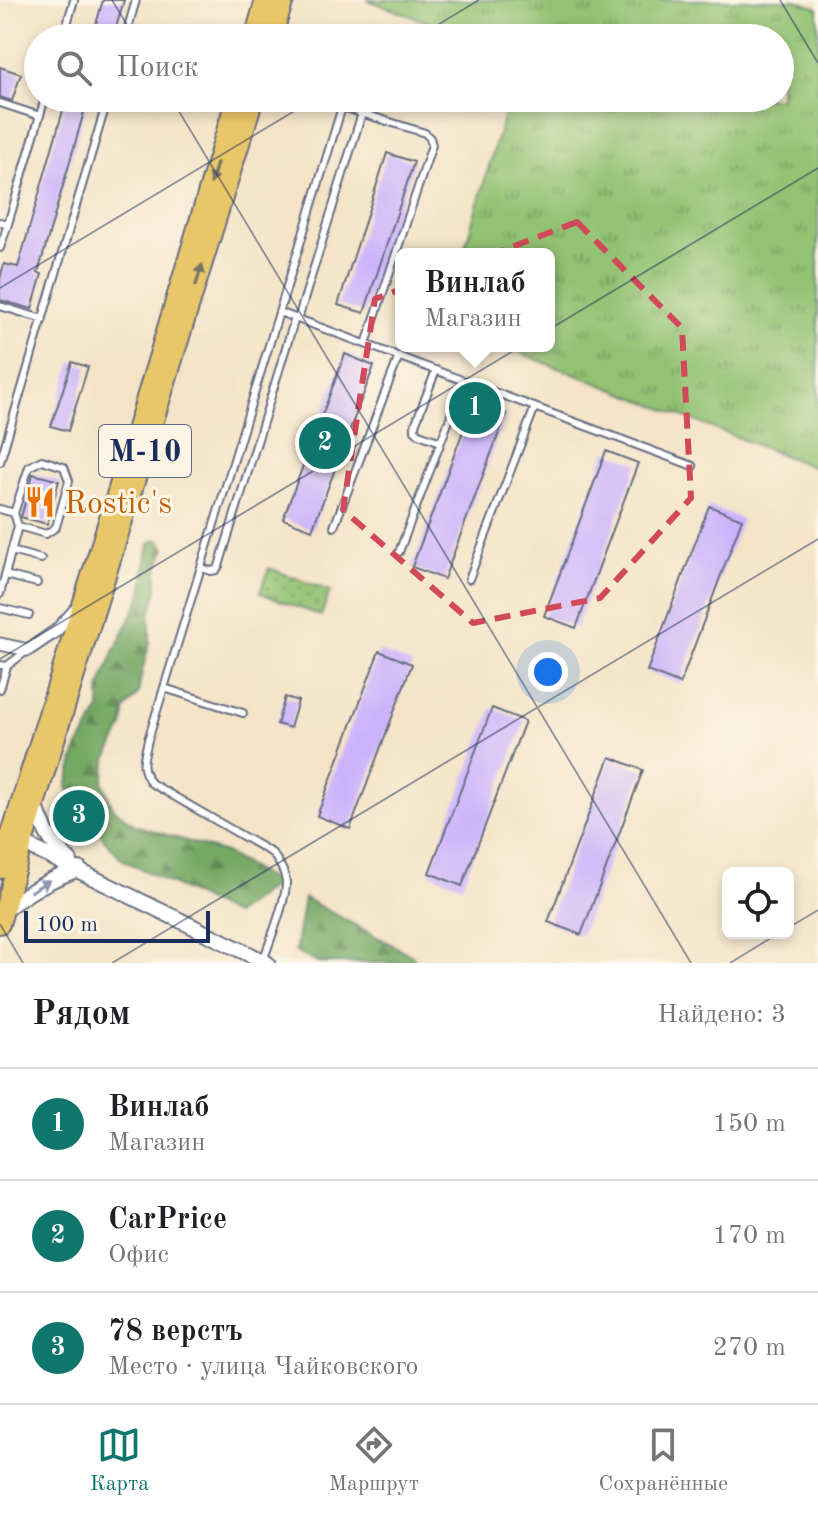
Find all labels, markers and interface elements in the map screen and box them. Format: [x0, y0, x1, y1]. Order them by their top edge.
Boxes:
search box [24, 24, 794, 112]
icon: search [52, 46, 96, 90]
text: Поиск [116, 53, 199, 83]
one-way arrow [207, 161, 220, 185]
popup [395, 248, 555, 352]
one-way arrow [193, 262, 206, 286]
text: Винлаб [424, 269, 526, 299]
text: Магазин [424, 306, 522, 332]
pin: 1 [449, 378, 501, 438]
pin: 2 [299, 413, 351, 473]
road number: М-10 [99, 425, 191, 477]
restaurant icon: Rostic's [23, 485, 57, 519]
place label: Rostic's [64, 489, 172, 521]
your location [528, 652, 568, 692]
pin: 3 [53, 786, 105, 846]
map controls [722, 867, 794, 939]
button: locate [722, 867, 794, 939]
one-way arrow [29, 879, 51, 893]
scale bar [24, 907, 210, 943]
text: 100 m [36, 914, 98, 936]
text: Рядом [32, 998, 131, 1032]
text: Найдено: 3 [657, 1002, 786, 1028]
text: Винлаб [108, 1093, 210, 1123]
text: 1 [50, 1111, 66, 1137]
text: 150 m [713, 1111, 786, 1137]
text: Магазин [108, 1130, 206, 1156]
text: CarPrice [108, 1205, 227, 1235]
text: 2 [50, 1223, 66, 1249]
text: 170 m [713, 1223, 786, 1249]
text: Офис [108, 1242, 169, 1268]
text: 78 верстъ [108, 1317, 243, 1347]
text: 3 [50, 1335, 66, 1361]
text: 270 m [713, 1335, 786, 1361]
text: Место · улица Чайковского [108, 1354, 418, 1380]
tab: Карта [90, 1423, 149, 1498]
tab: Маршрут [329, 1423, 419, 1498]
tab: Сохранённые [598, 1423, 728, 1498]

